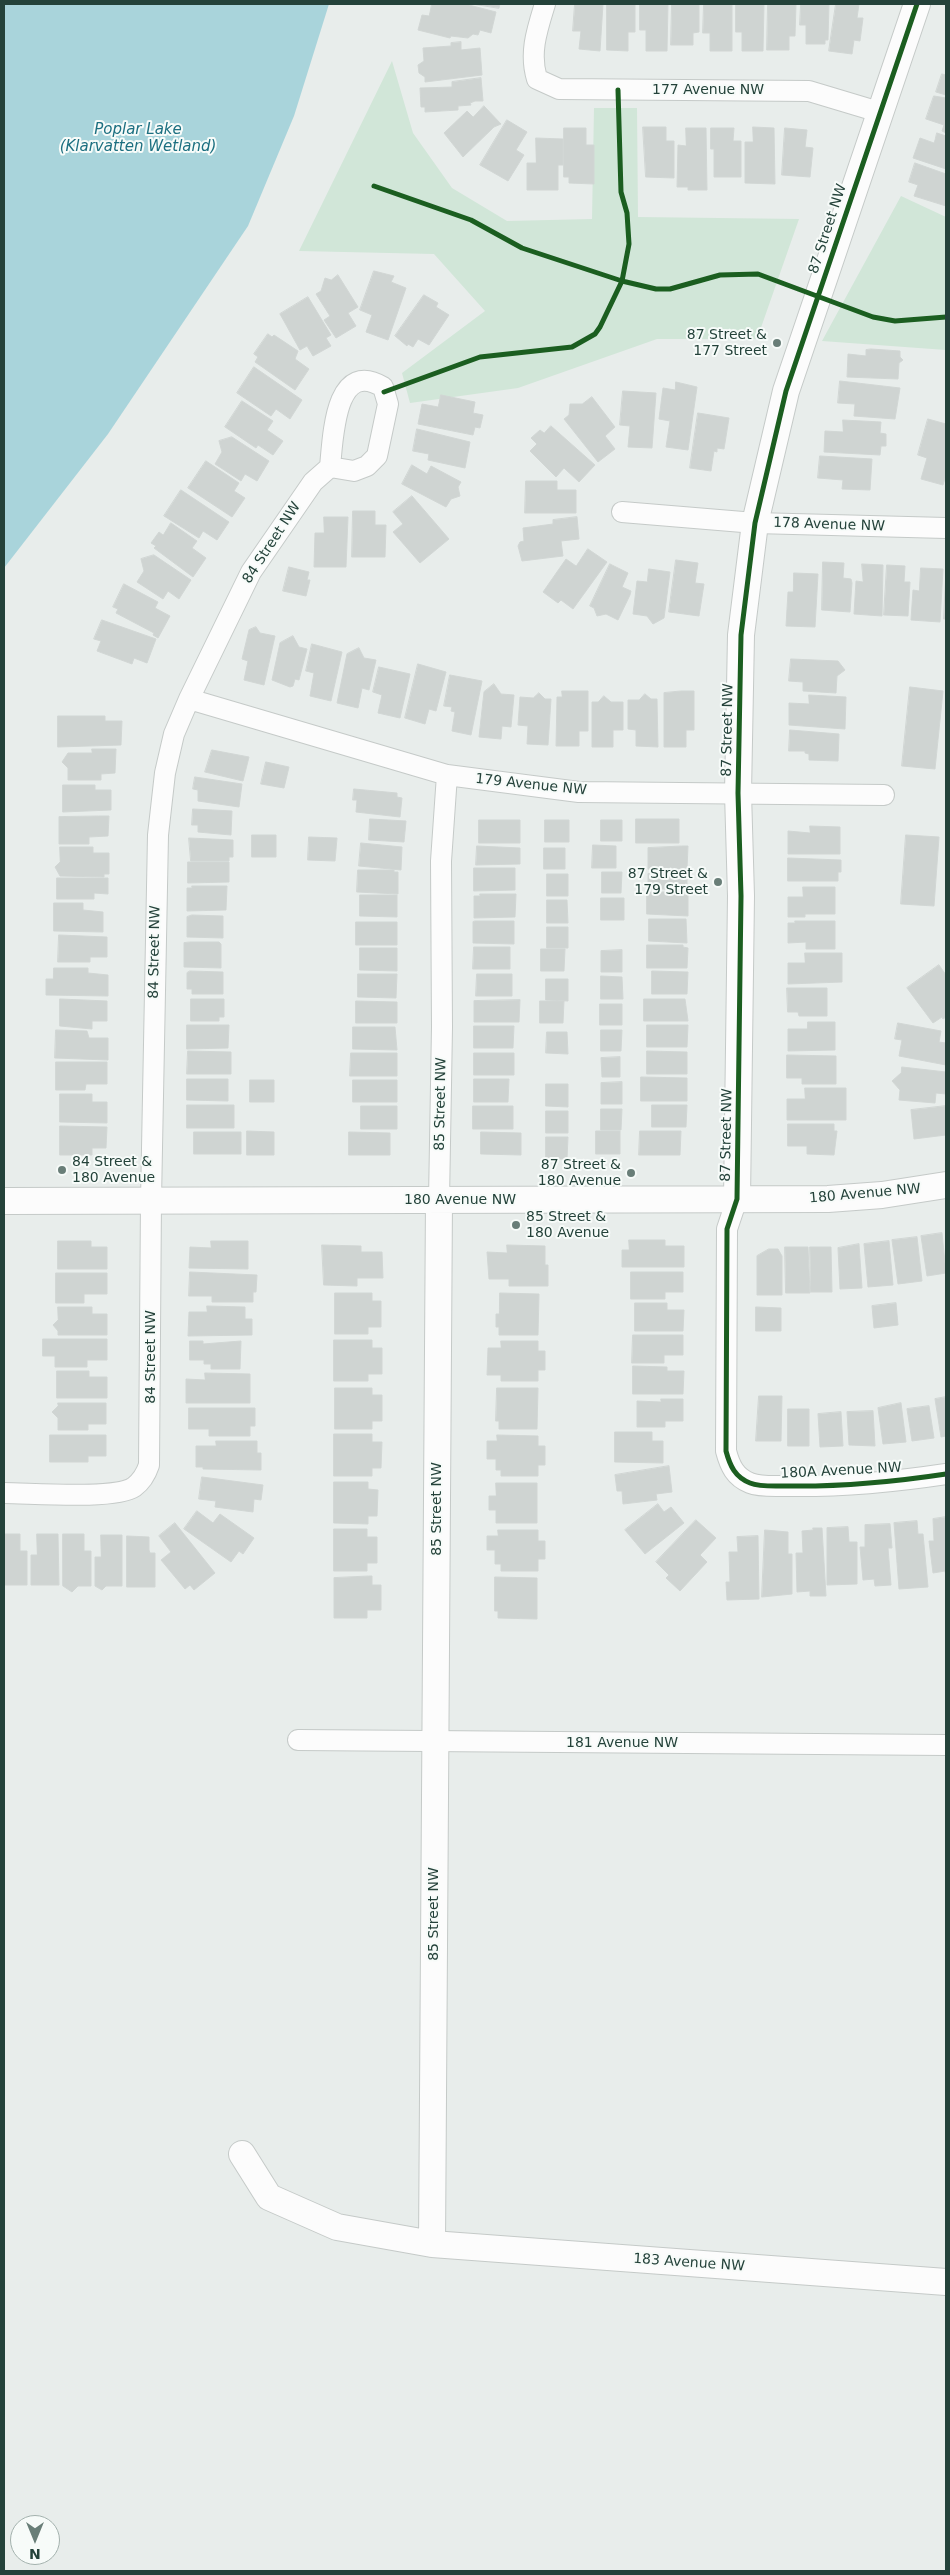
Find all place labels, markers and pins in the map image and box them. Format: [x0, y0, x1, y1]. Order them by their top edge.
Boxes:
place label: 87 Street & 177 Street [687, 327, 767, 360]
marker: 87 Street & 177 Street [771, 337, 783, 349]
place label: 87 Street & 179 Street [628, 866, 708, 899]
marker: 87 Street & 179 Street [712, 876, 724, 888]
place label: 84 Street & 180 Avenue [72, 1154, 155, 1186]
place label: 87 Street & 180 Avenue [538, 1157, 621, 1190]
marker: 84 Street & 180 Avenue [56, 1164, 68, 1176]
marker: 87 Street & 180 Avenue [625, 1167, 637, 1179]
place label: 85 Street & 180 Avenue [526, 1209, 609, 1242]
marker: 85 Street & 180 Avenue [510, 1219, 522, 1231]

